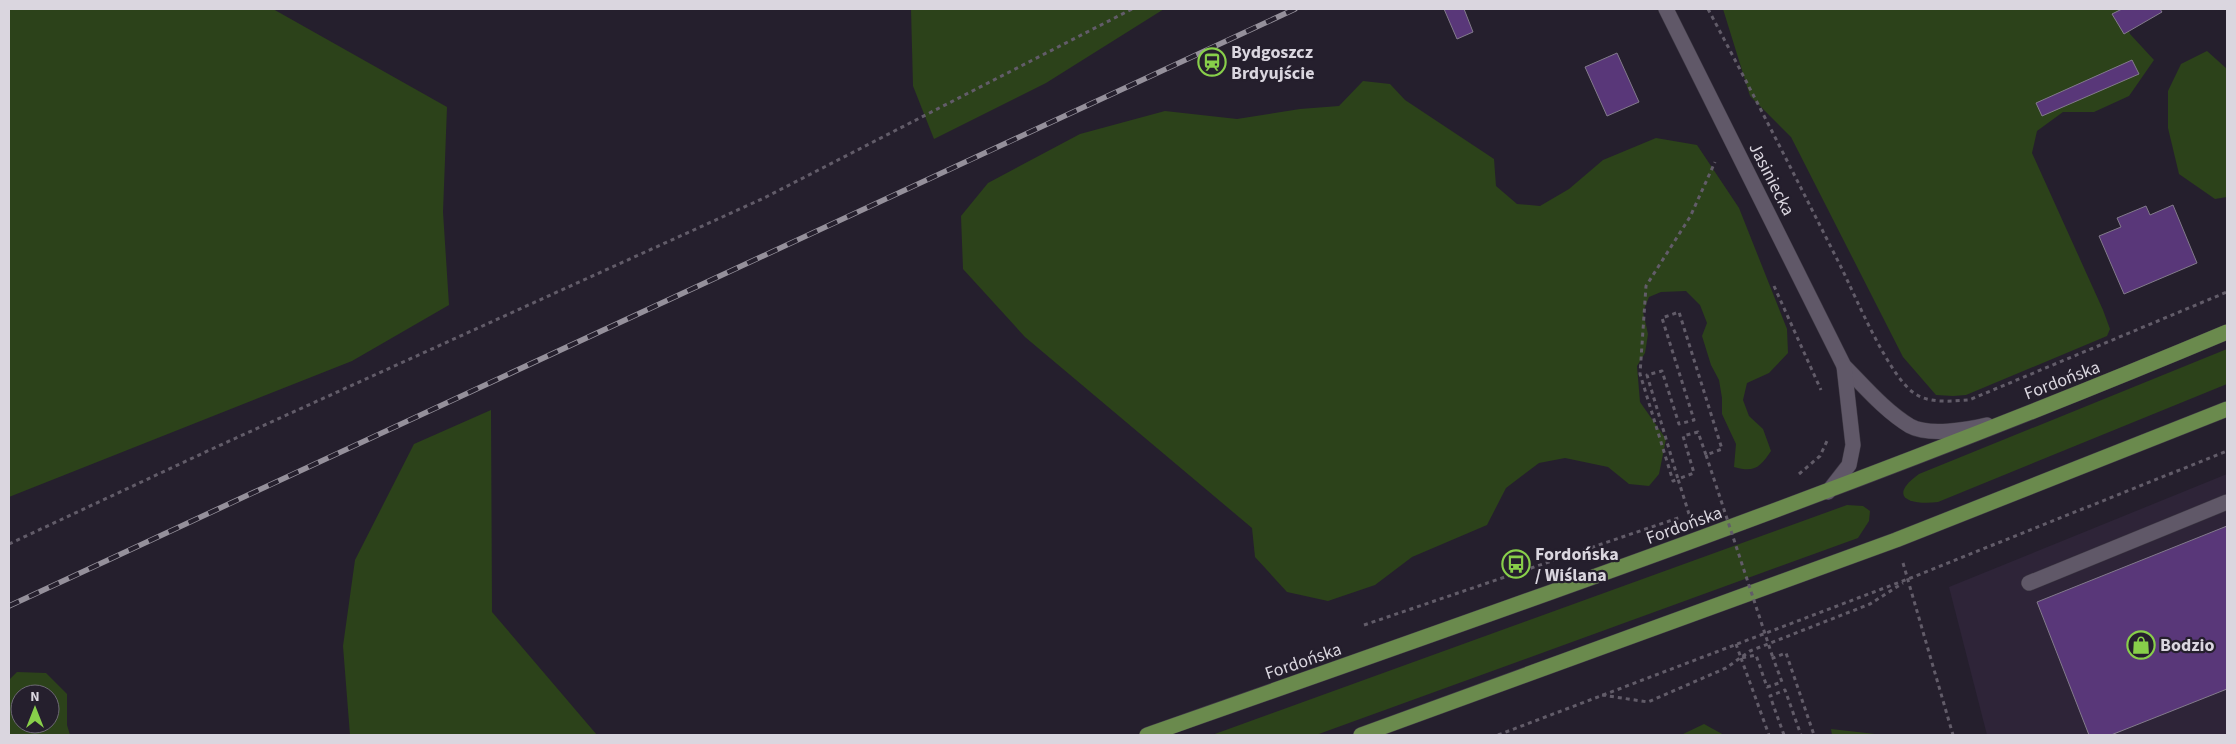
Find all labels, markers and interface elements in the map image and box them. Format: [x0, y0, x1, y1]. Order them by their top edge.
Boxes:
place label: Bydgoszcz Brdyujście [1231, 40, 1314, 86]
station icon: Bydgoszcz Brdyujście [1197, 47, 1227, 77]
street label: Jasiniecka [1743, 138, 1801, 220]
street label: Fordońska [2021, 355, 2104, 406]
street label: Fordońska [1643, 500, 1726, 551]
place label: Fordońska / Wiślana [1535, 542, 1619, 588]
bus stop icon: Fordońska / Wiślana [1501, 549, 1531, 579]
shop icon: Bodzio [2126, 630, 2156, 660]
place label: Bodzio [2160, 633, 2214, 658]
street label: Fordońska [1262, 637, 1345, 686]
north arrow [10, 684, 60, 734]
text: N [30, 687, 40, 707]

